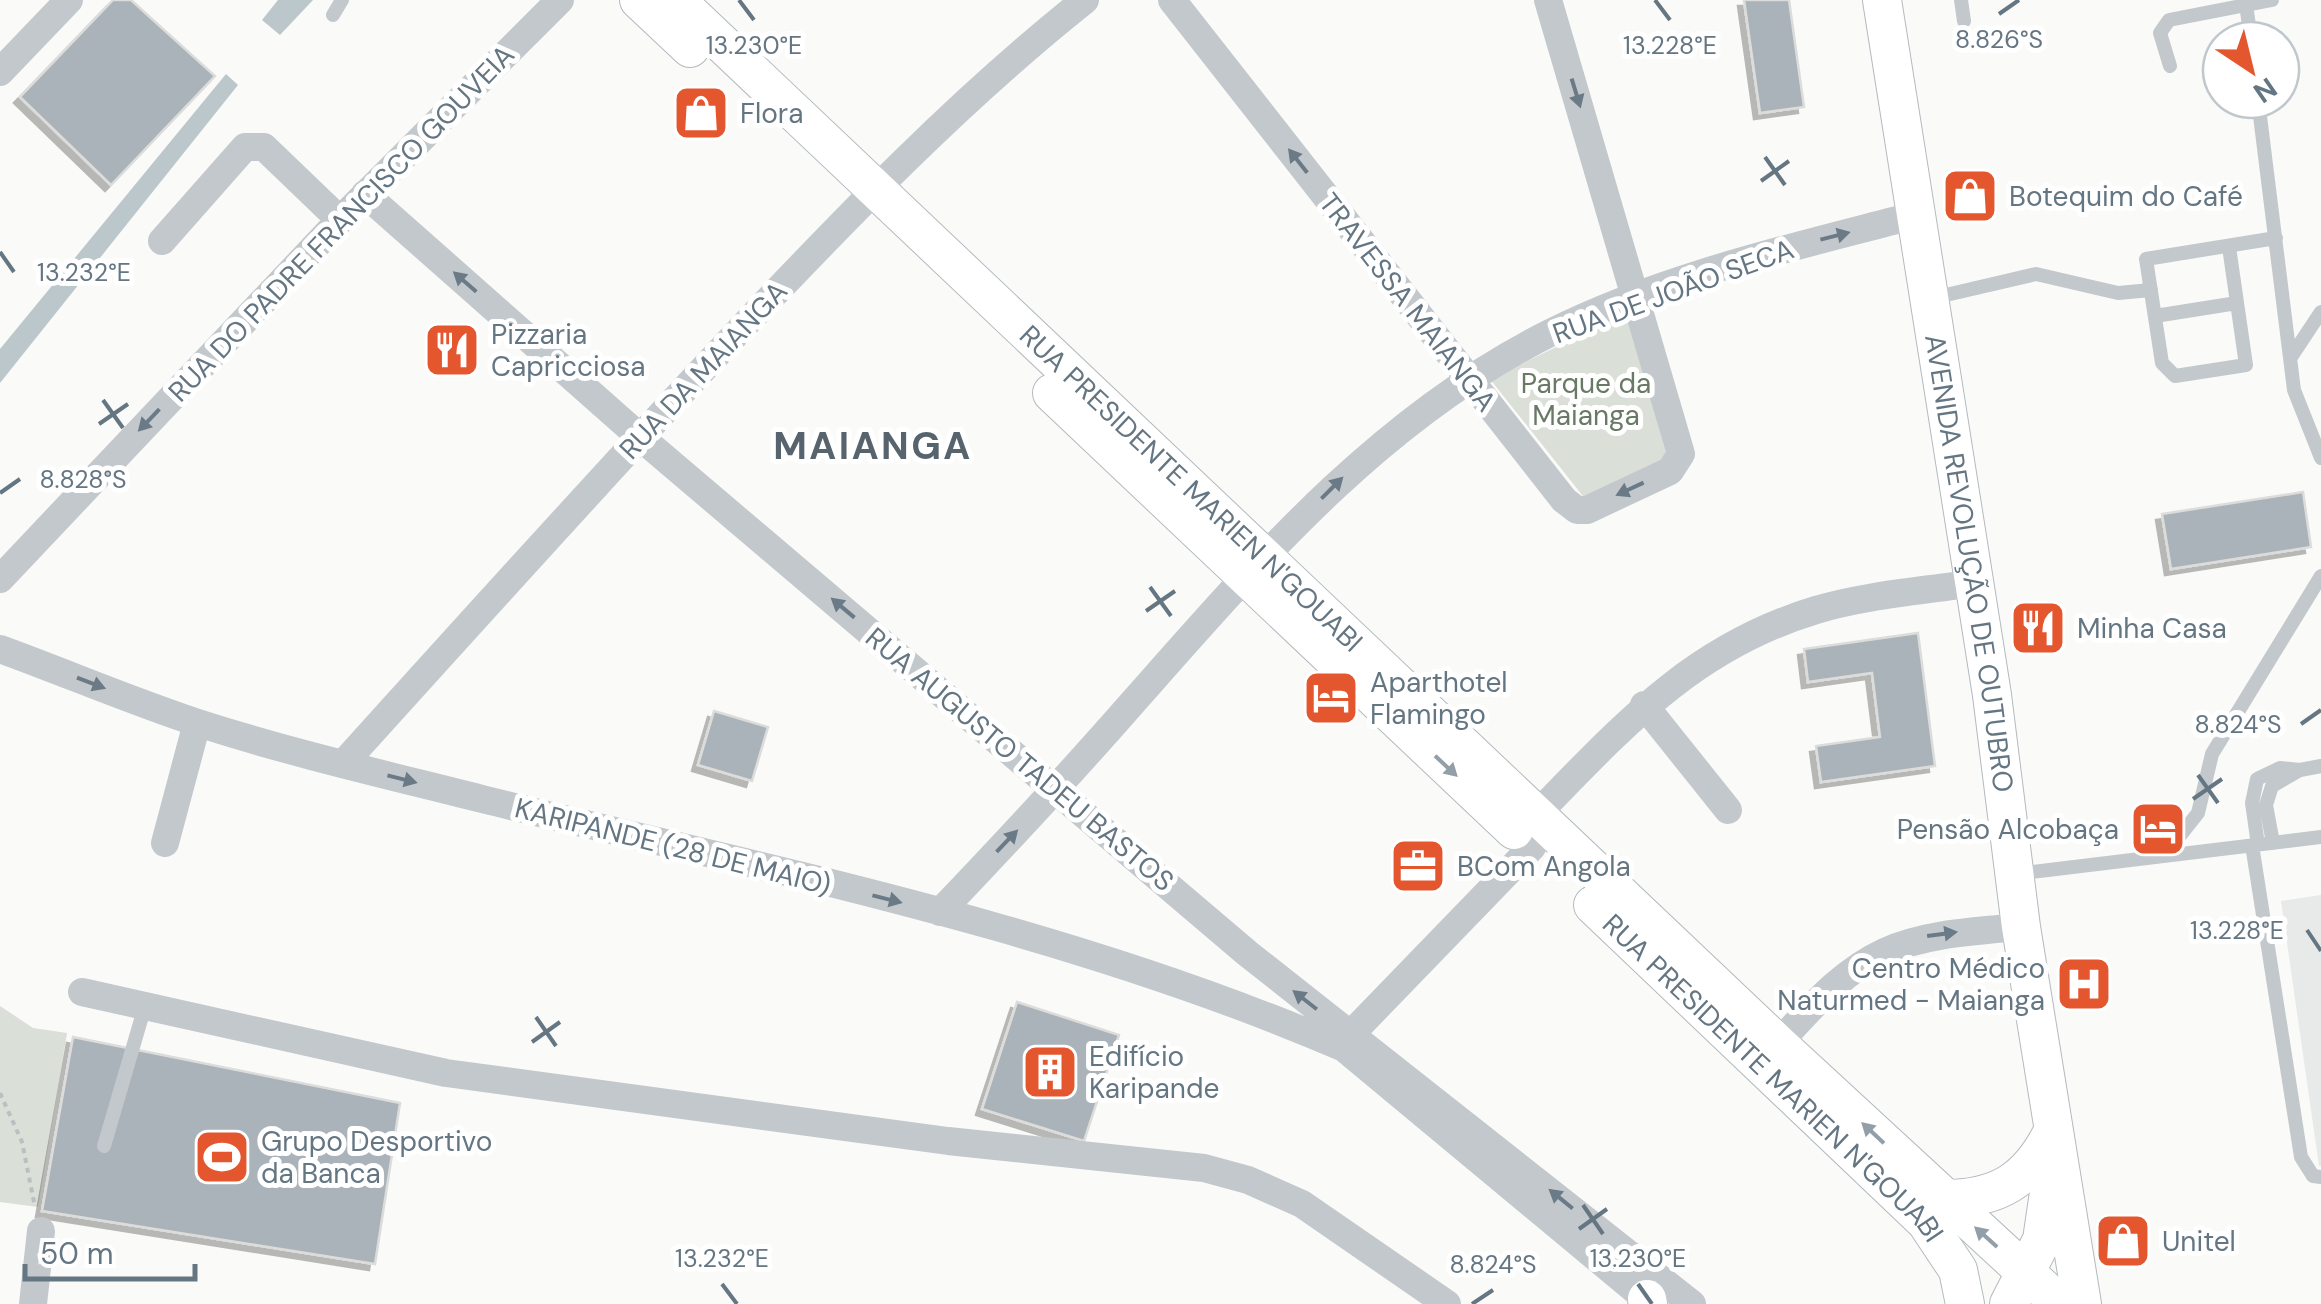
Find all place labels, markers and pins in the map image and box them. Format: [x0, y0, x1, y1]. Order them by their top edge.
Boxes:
shop icon: Flora [671, 83, 731, 143]
place label: Flora [740, 95, 803, 132]
shop icon: Botequim do Café [1940, 166, 2000, 226]
place label: Botequim do Café [2009, 178, 2243, 215]
place label: Pizzaria Capricciosa [491, 316, 646, 385]
restaurant icon: Pizzaria Capricciosa [422, 320, 482, 380]
restaurant icon: Minha Casa [2008, 598, 2068, 658]
place label: Minha Casa [2077, 610, 2227, 647]
place label: Aparthotel Flamingo [1370, 664, 1508, 733]
hotel icon: Aparthotel Flamingo [1301, 668, 1361, 728]
hotel icon: Pensão Alcobaça [2128, 799, 2188, 859]
place label: Pensão Alcobaça [1897, 811, 2119, 848]
office icon: BCom Angola [1388, 836, 1448, 896]
place label: BCom Angola [1457, 848, 1631, 885]
place label: Centro Médico Naturmed - Maianga [1777, 950, 2045, 1019]
hospital icon: Centro Médico Naturmed - Maianga [2054, 954, 2114, 1014]
place label: Edifício Karipande [1089, 1038, 1219, 1107]
building icon: Edifício Karipande [1020, 1042, 1080, 1102]
place label: Grupo Desportivo da Banca [261, 1123, 492, 1192]
sports icon: Grupo Desportivo da Banca [192, 1127, 252, 1187]
shop icon: Unitel [2093, 1211, 2153, 1271]
place label: Unitel [2162, 1223, 2236, 1260]

